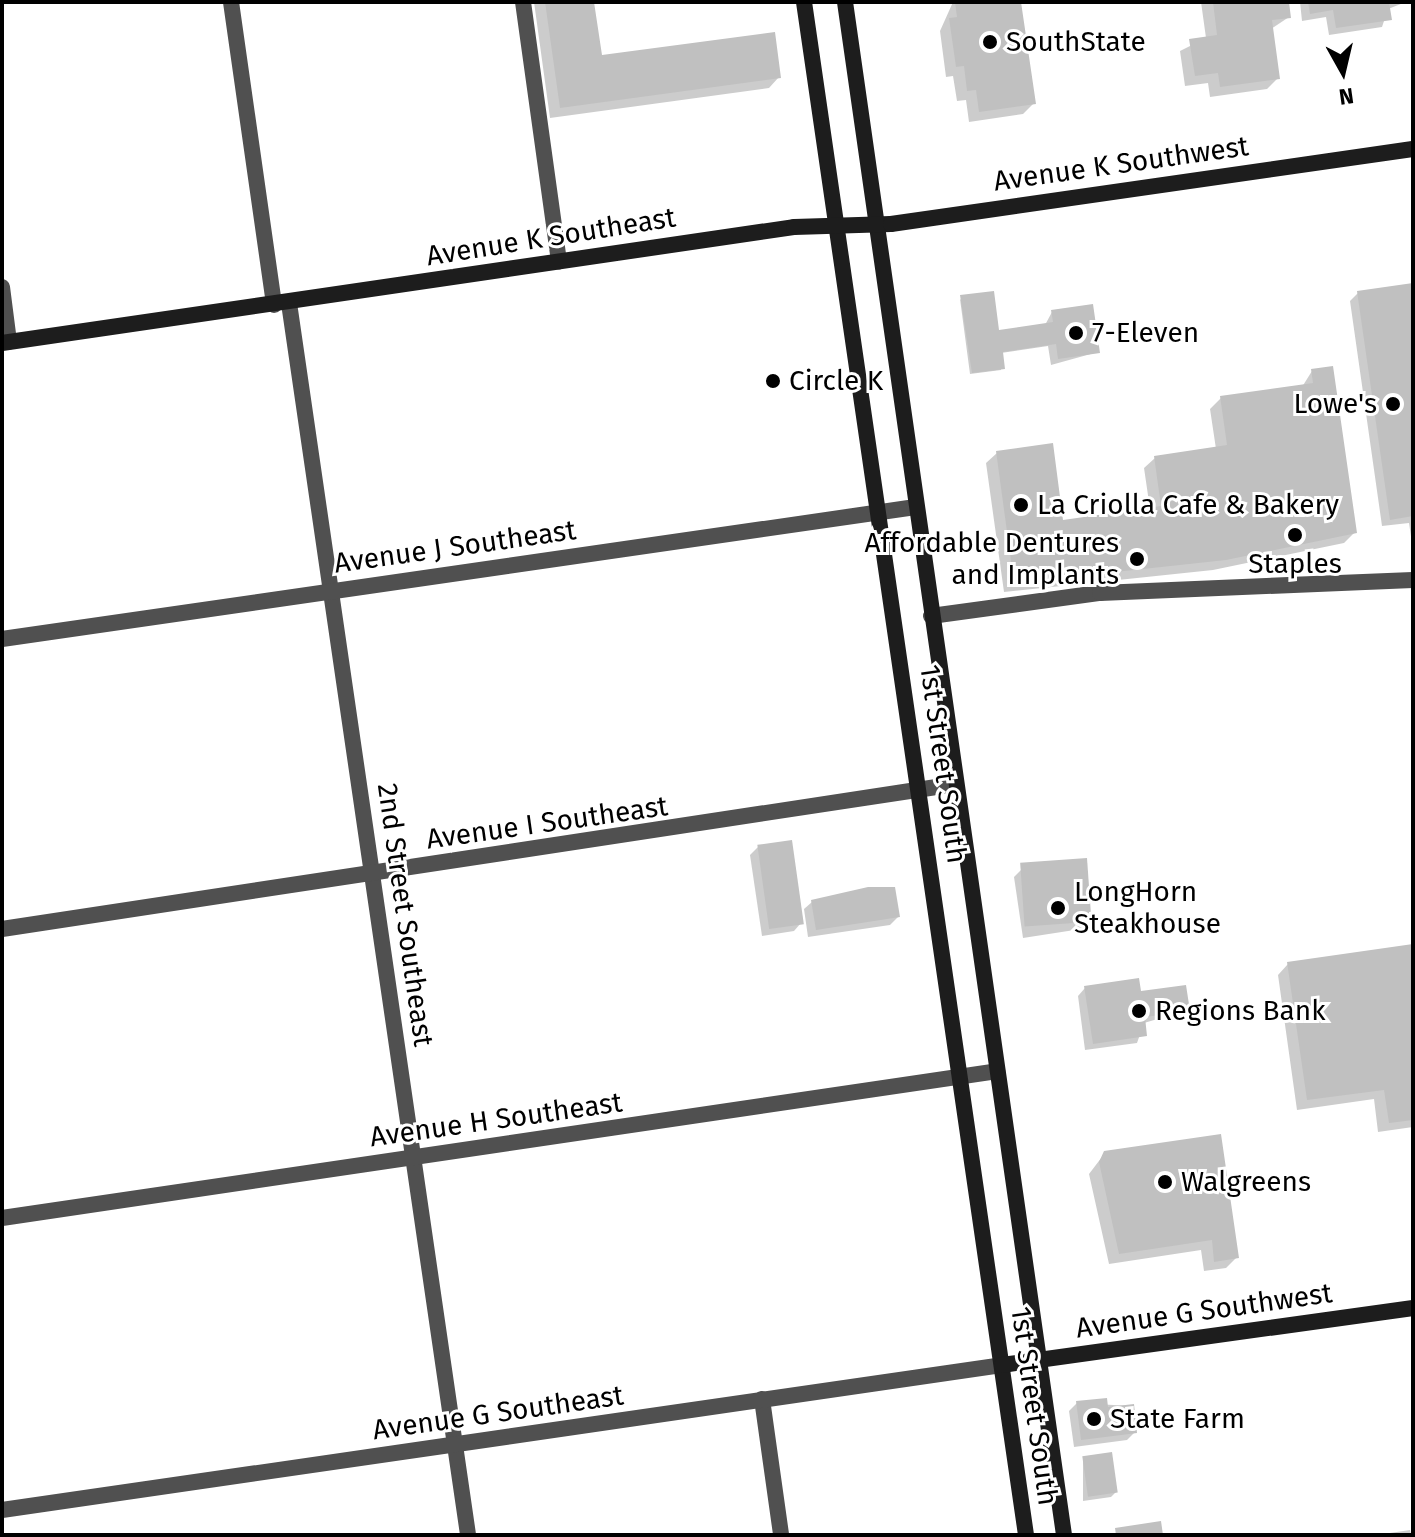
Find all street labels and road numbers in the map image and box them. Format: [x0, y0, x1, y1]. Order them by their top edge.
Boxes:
street label: Avenue K Southwest [991, 129, 1251, 199]
street label: Avenue K Southeast [424, 201, 678, 273]
street label: Avenue J Southeast [332, 513, 578, 581]
street label: 1st Street South [912, 662, 974, 866]
street label: 2nd Street Southeast [370, 781, 440, 1049]
street label: Avenue I Southeast [424, 789, 670, 857]
street label: Avenue H Southeast [368, 1086, 624, 1154]
street label: Avenue G Southwest [1074, 1276, 1334, 1346]
street label: 1st Street South [1003, 1304, 1065, 1508]
street label: Avenue G Southeast [370, 1379, 626, 1447]

